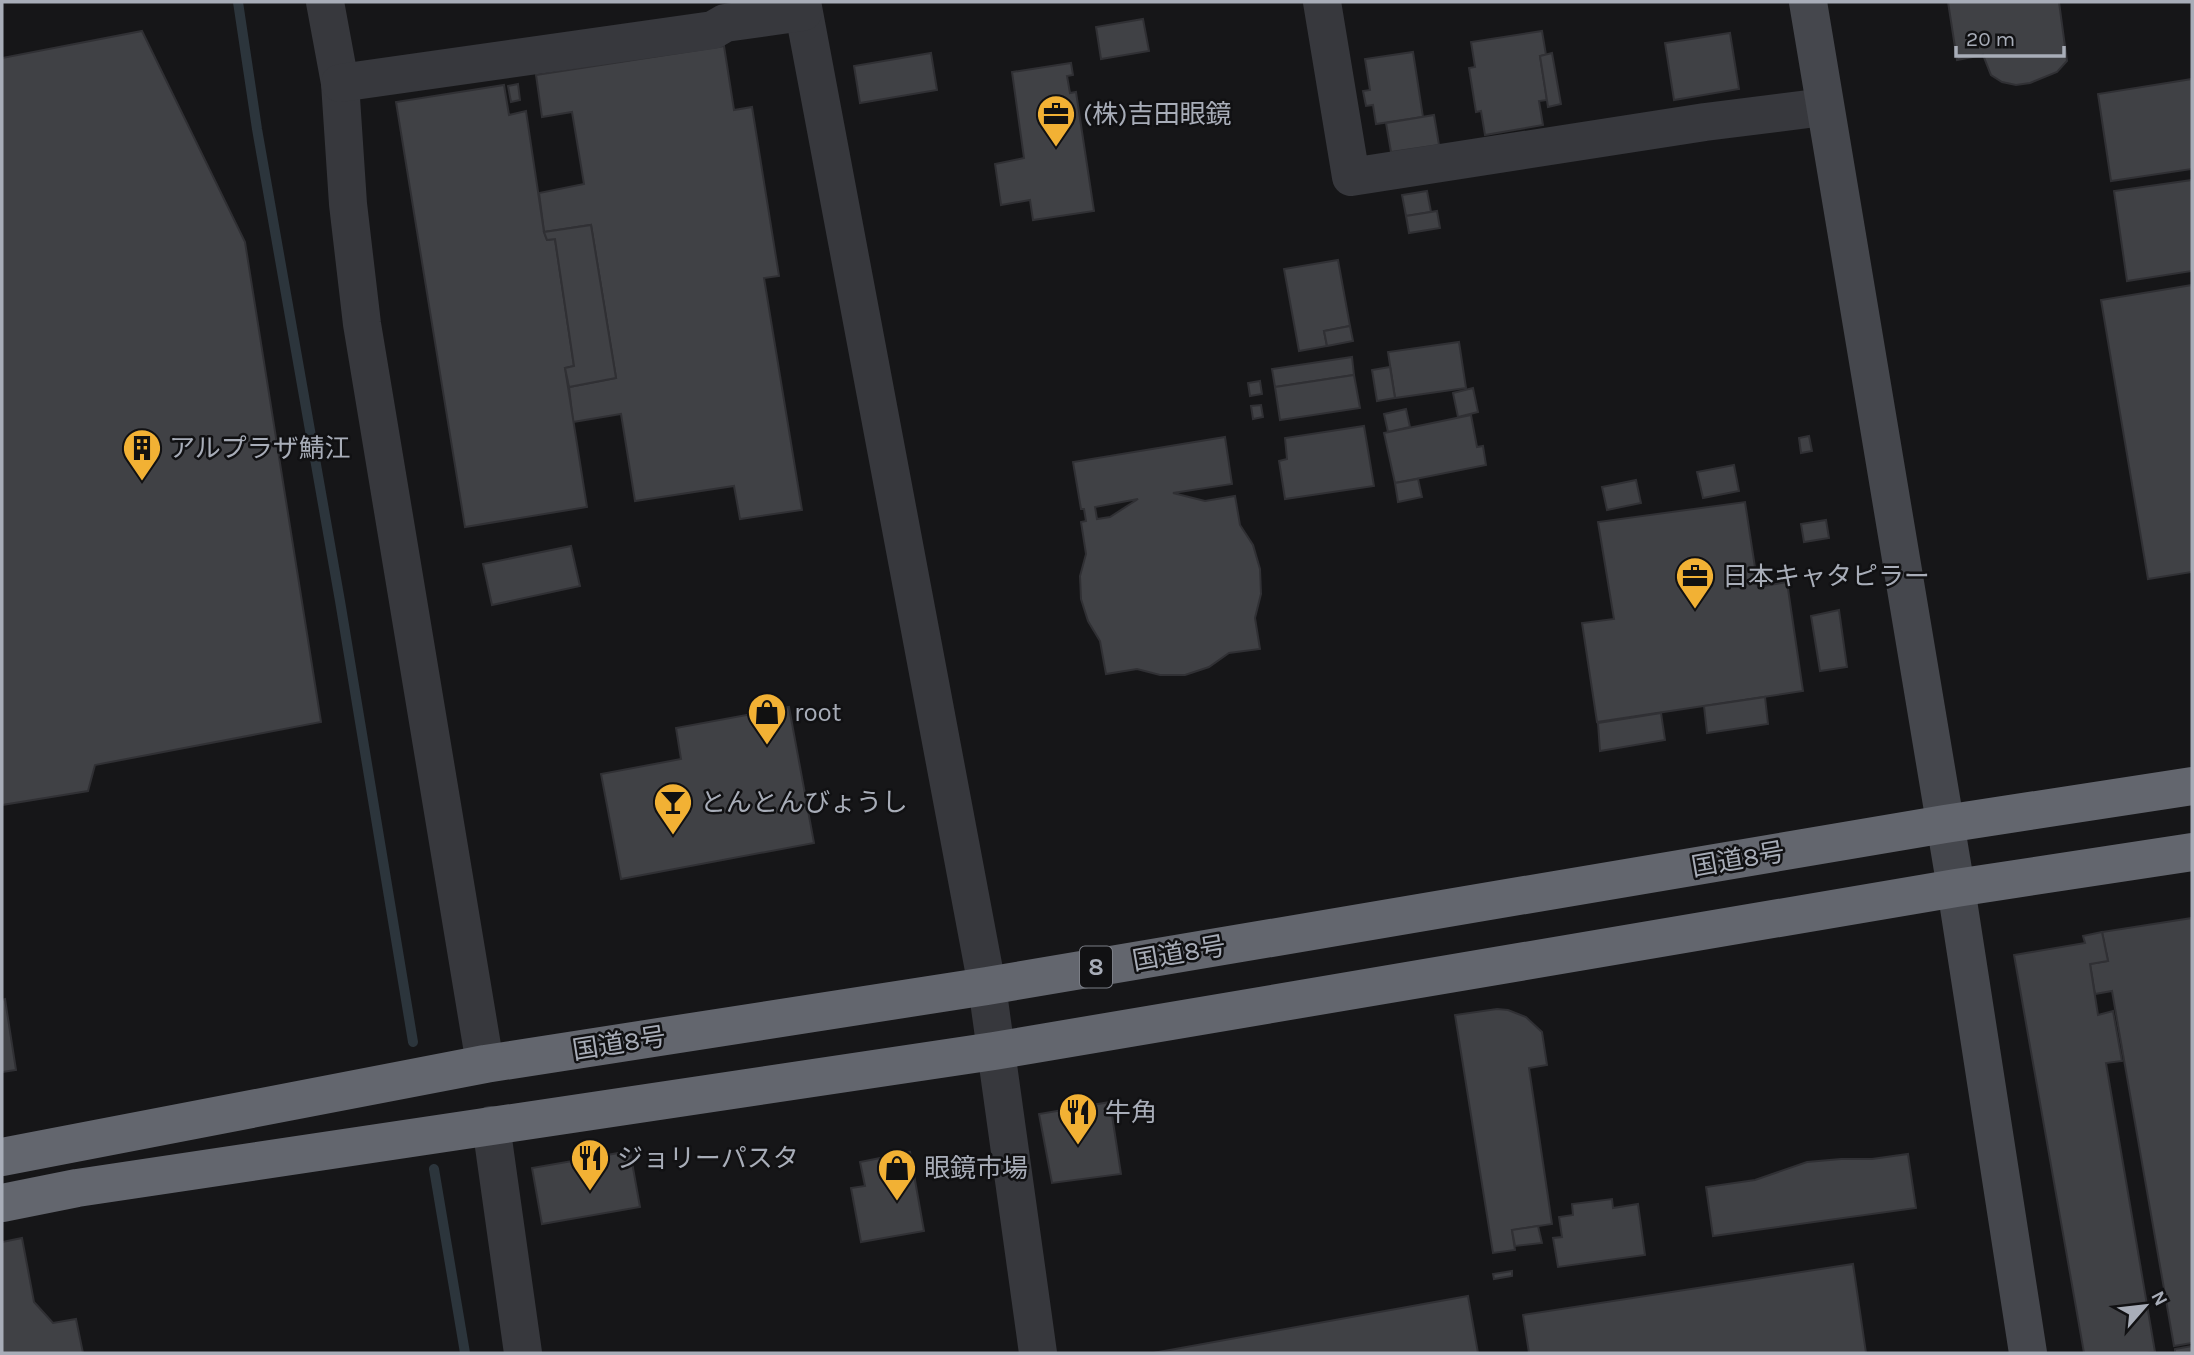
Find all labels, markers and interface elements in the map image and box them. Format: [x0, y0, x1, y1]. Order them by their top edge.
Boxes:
scale bar [1956, 14, 2064, 58]
text: 20 m [1966, 27, 2015, 51]
office icon: (株)吉田眼鏡 [1035, 93, 1077, 148]
place label: (株)吉田眼鏡 [1083, 99, 1232, 130]
building icon: アルプラザ鯖江 [121, 427, 163, 482]
place label: アルプラザ鯖江 [169, 433, 351, 464]
office icon: 日本キャタピラー [1674, 555, 1716, 610]
place label: 日本キャタピラー [1722, 561, 1930, 592]
shop icon: root [746, 691, 788, 746]
place label: root [794, 697, 842, 728]
bar icon: とんとんびょうし [652, 781, 694, 836]
place label: とんとんびょうし [700, 787, 908, 818]
street label: 国道8号 [1689, 836, 1787, 883]
street label: 国道8号 [1130, 930, 1228, 977]
road number: 8 [1080, 946, 1112, 987]
street label: 国道8号 [570, 1021, 668, 1066]
restaurant icon: 牛角 [1057, 1091, 1099, 1146]
place label: 牛角 [1105, 1097, 1157, 1128]
restaurant icon: ジョリーパスタ [569, 1137, 611, 1192]
place label: ジョリーパスタ [617, 1143, 799, 1174]
shop icon: 眼鏡市場 [876, 1147, 918, 1202]
place label: 眼鏡市場 [924, 1153, 1028, 1184]
north arrow [2110, 1271, 2180, 1341]
text: N [2146, 1287, 2172, 1310]

